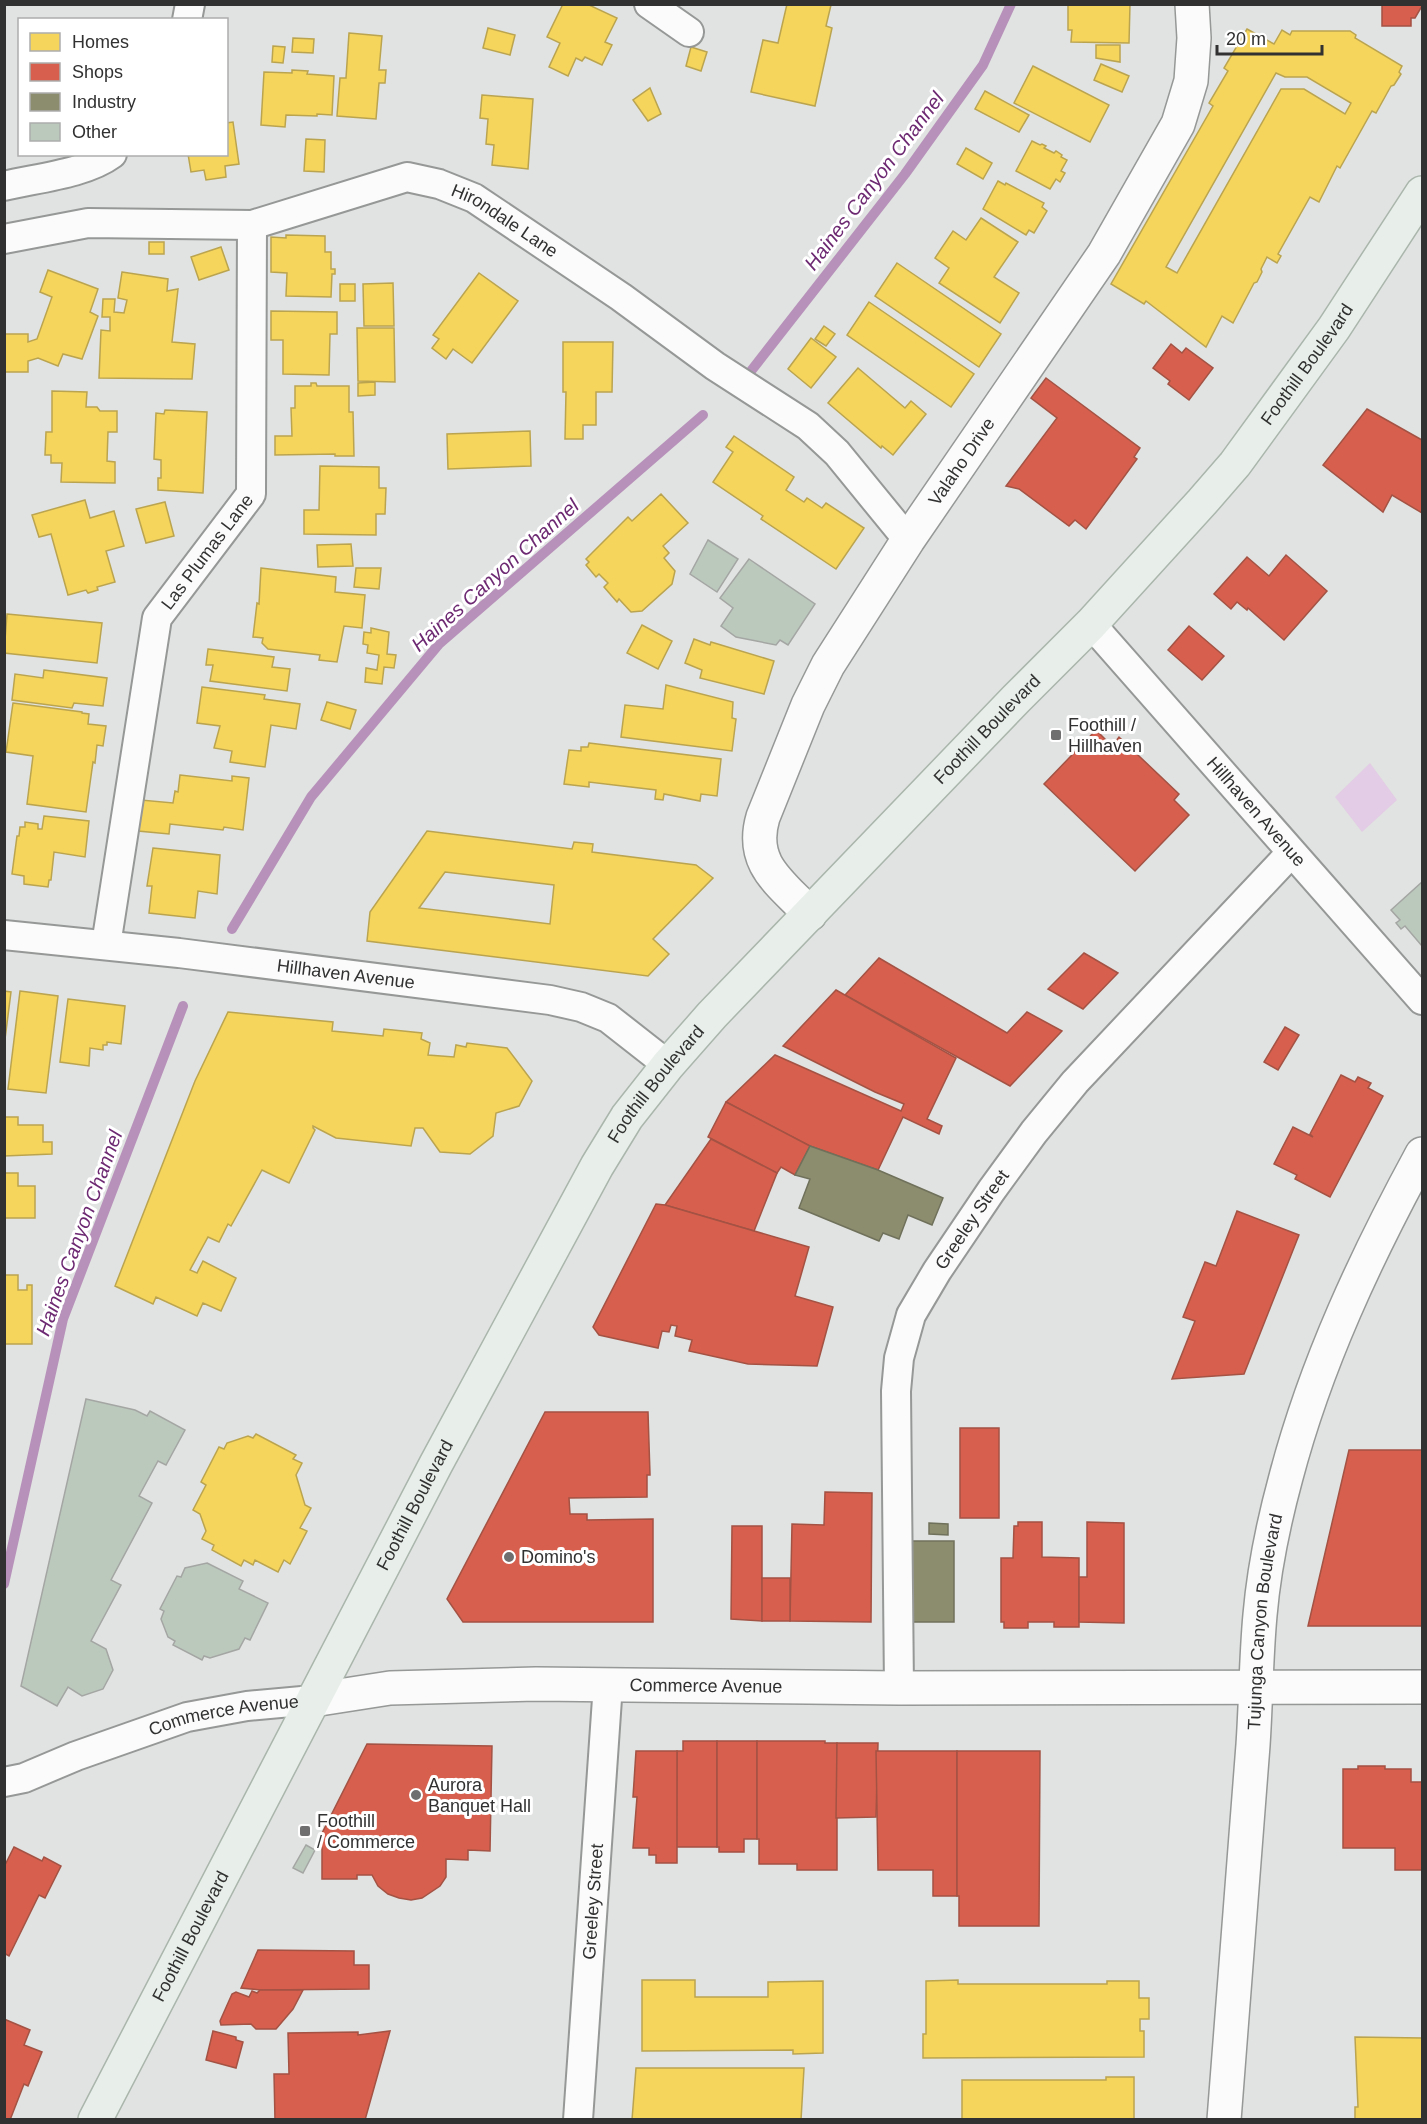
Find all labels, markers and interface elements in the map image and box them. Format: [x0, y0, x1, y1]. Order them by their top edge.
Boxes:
legend [18, 18, 228, 156]
scale bar [1217, 18, 1322, 56]
text: 20 m [1226, 29, 1266, 49]
text: Homes [72, 32, 129, 52]
text: Shops [72, 62, 123, 82]
water label: Haines Canyon Channel [800, 87, 948, 274]
text: Industry [72, 92, 136, 112]
text: Other [72, 122, 117, 142]
street label: Hirondale Lane [449, 180, 562, 262]
street label: Foothill Boulevard [1257, 300, 1357, 429]
street label: Valaho Drive [925, 414, 999, 509]
street label: Las Plumas Lane [157, 490, 257, 613]
water label: Haines Canyon Channel [407, 494, 583, 656]
street label: Foothill Boulevard [930, 671, 1044, 788]
place label: Foothill / Hillhaven [1068, 715, 1142, 756]
marker: Foothill / Hillhaven [1049, 728, 1063, 742]
street label: Hillhaven Avenue [1203, 753, 1310, 870]
street label: Hillhaven Avenue [276, 955, 416, 993]
street label: Foothill Boulevard [604, 1021, 708, 1147]
water label: Haines Canyon Channel [32, 1127, 127, 1339]
street label: Greeley Street [931, 1166, 1013, 1273]
street label: Foothill Boulevard [373, 1437, 457, 1574]
street label: Tujunga Canyon Boulevard [1244, 1512, 1286, 1730]
place label: Domino's [521, 1547, 595, 1567]
marker: Domino's [502, 1550, 516, 1564]
street label: Commerce Avenue [629, 1675, 783, 1697]
street label: Commerce Avenue [146, 1691, 300, 1740]
place label: Aurora Banquet Hall [428, 1775, 531, 1816]
marker: Aurora Banquet Hall [409, 1788, 423, 1802]
place label: Foothill / Commerce [317, 1811, 415, 1852]
marker: Foothill / Commerce [298, 1824, 312, 1838]
street label: Greeley Street [579, 1843, 607, 1960]
street label: Foothill Boulevard [148, 1868, 233, 2005]

